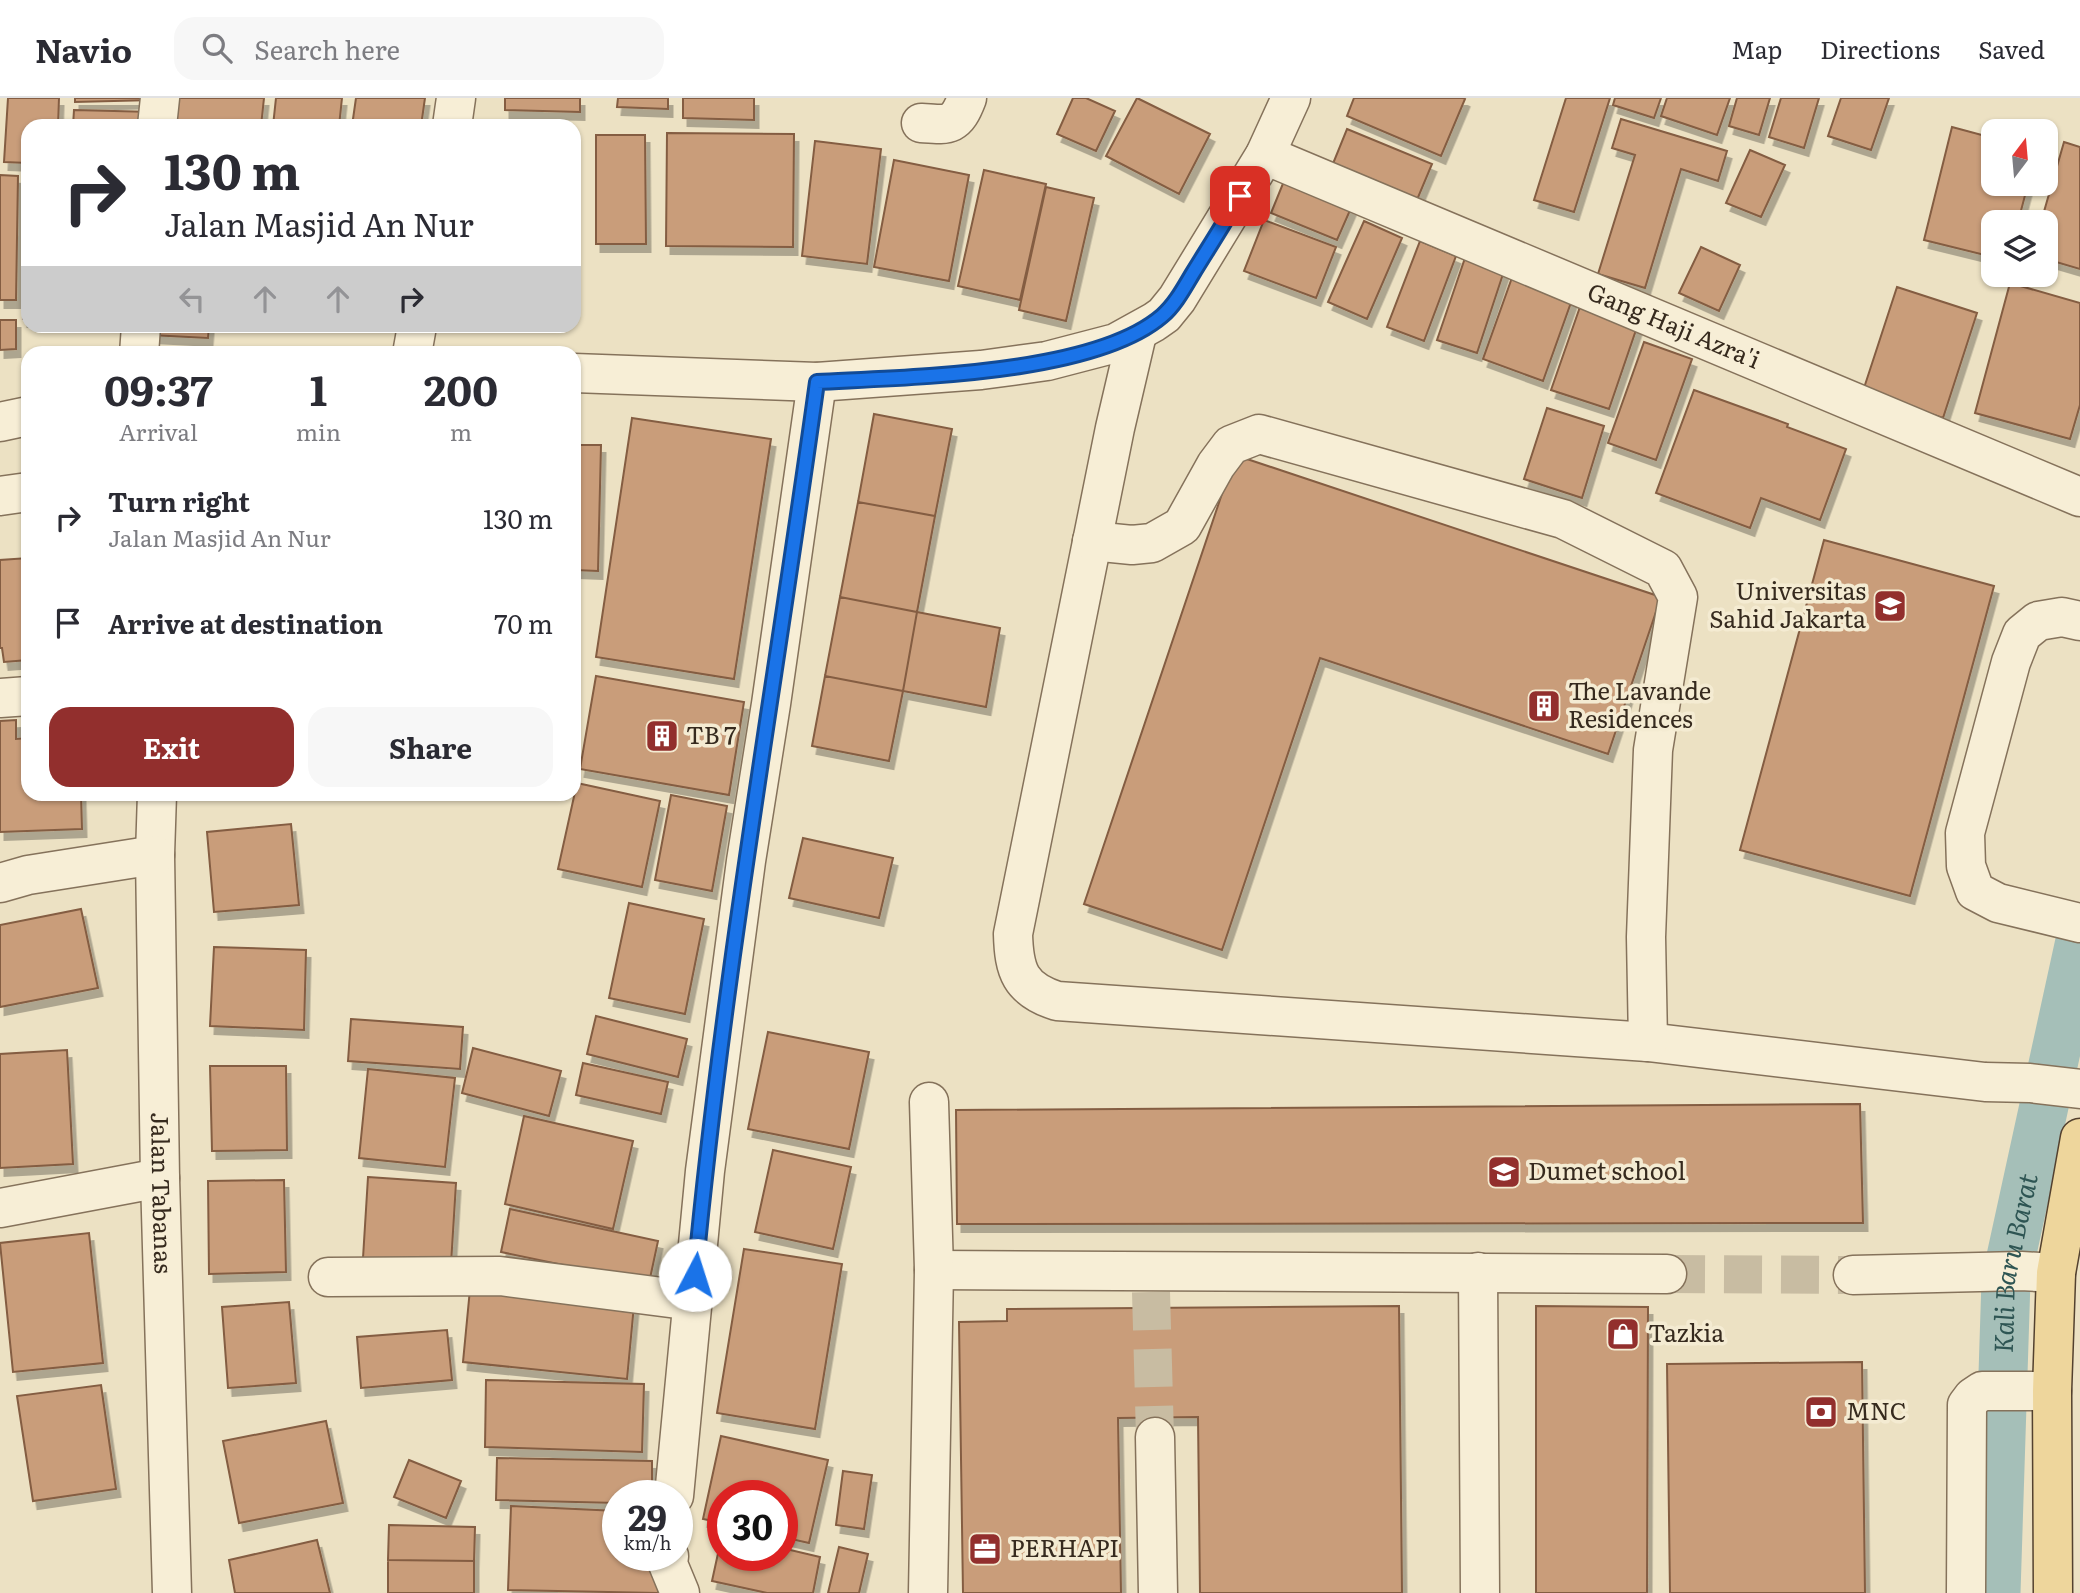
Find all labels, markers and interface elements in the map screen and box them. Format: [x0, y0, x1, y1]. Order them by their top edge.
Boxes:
search box [174, 17, 664, 80]
text: Navio [35, 24, 132, 73]
icon: search [198, 29, 236, 67]
text: Search here [254, 29, 400, 68]
text: Map [1731, 31, 1782, 66]
text: Directions [1820, 31, 1940, 66]
text: Saved [1978, 31, 2045, 66]
north arrow [1981, 119, 2058, 196]
map controls [1981, 119, 2058, 287]
text: 130 m [164, 132, 300, 205]
icon: right [49, 147, 140, 238]
pin [1210, 166, 1270, 226]
icon: arrive [1221, 177, 1259, 215]
text: Jalan Masjid An Nur [164, 199, 474, 247]
button: layers [1981, 210, 2058, 287]
street label: Gang Haji Azra'i [1583, 272, 1766, 376]
icon: left [173, 280, 211, 318]
icon: ahead [246, 280, 284, 318]
icon: ahead [319, 280, 357, 318]
icon: right [392, 280, 430, 318]
text: 09:37 [104, 357, 213, 419]
text: 1 [310, 357, 327, 419]
text: 200 [424, 357, 498, 419]
text: Arrival [119, 414, 198, 448]
text: min [296, 414, 341, 448]
text: m [450, 414, 472, 448]
text: Turn right [108, 481, 250, 520]
text: 130 m [483, 498, 553, 537]
icon: right [49, 499, 87, 537]
text: Jalan Masjid An Nur [108, 520, 331, 554]
place label: Universitas Sahid Jakarta [1709, 572, 1866, 635]
school or university icon: Universitas Sahid Jakarta [1871, 587, 1909, 625]
text: Arrive at destination [108, 603, 383, 642]
text: 70 m [494, 603, 553, 642]
icon: arrive [49, 604, 87, 642]
place label: The Lavande Residences [1568, 672, 1711, 735]
building icon: The Lavande Residences [1525, 687, 1563, 725]
button: Exit [49, 707, 294, 787]
button: Share [308, 707, 553, 787]
place label: TB 7 [686, 716, 737, 751]
building icon: TB 7 [643, 717, 681, 755]
street label: Jalan Tabanas [144, 1112, 183, 1274]
place label: Dumet school [1528, 1152, 1686, 1187]
school or university icon: Dumet school [1485, 1153, 1523, 1191]
water label: Kali Baru Barat [1982, 1169, 2046, 1353]
position arrow [658, 1238, 732, 1312]
place label: Tazkia [1648, 1314, 1724, 1349]
shop icon: Tazkia [1604, 1315, 1642, 1353]
place label: MNC [1846, 1392, 1907, 1427]
bank icon: MNC [1802, 1393, 1840, 1431]
speed limit sign: 30 [707, 1480, 798, 1571]
text: 29 [628, 1490, 667, 1542]
text: km/h [624, 1529, 671, 1556]
place label: PERHAPI [1010, 1529, 1119, 1564]
office icon: PERHAPI [966, 1530, 1004, 1568]

